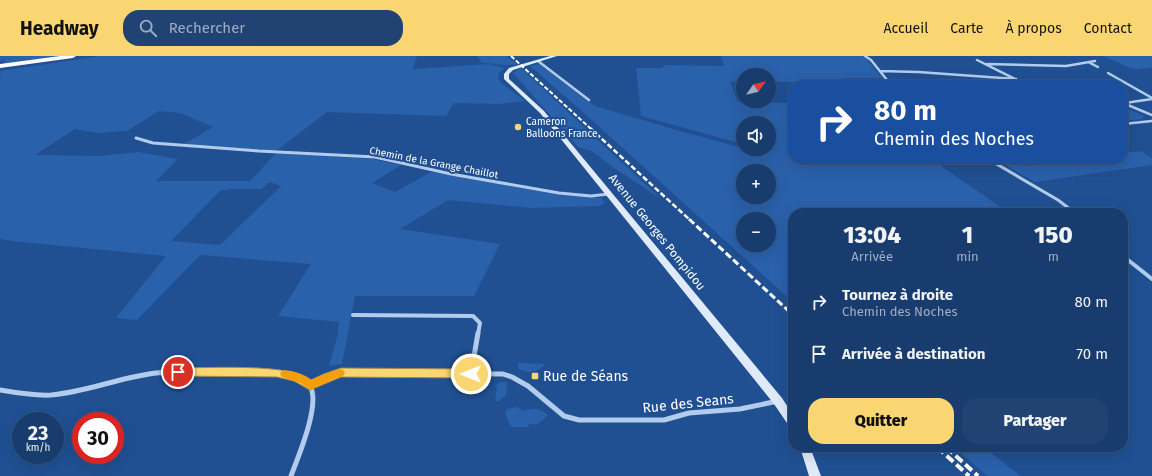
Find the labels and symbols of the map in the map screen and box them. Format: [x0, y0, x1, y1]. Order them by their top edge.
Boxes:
north arrow [736, 68, 776, 108]
place label: Cameron Balloons France [526, 116, 598, 140]
marker: Cameron Balloons France [513, 122, 523, 132]
street label: Chemin de la Grange Chaillot [368, 145, 500, 181]
street label: Avenue Georges Pompidou [606, 171, 708, 293]
position arrow [450, 353, 492, 395]
pin [161, 355, 195, 389]
place label: Rue de Séans [543, 368, 629, 385]
marker: Rue de Séans [530, 371, 540, 381]
street label: Rue des Seans [642, 390, 735, 417]
speed limit sign: 30 [72, 412, 124, 464]

